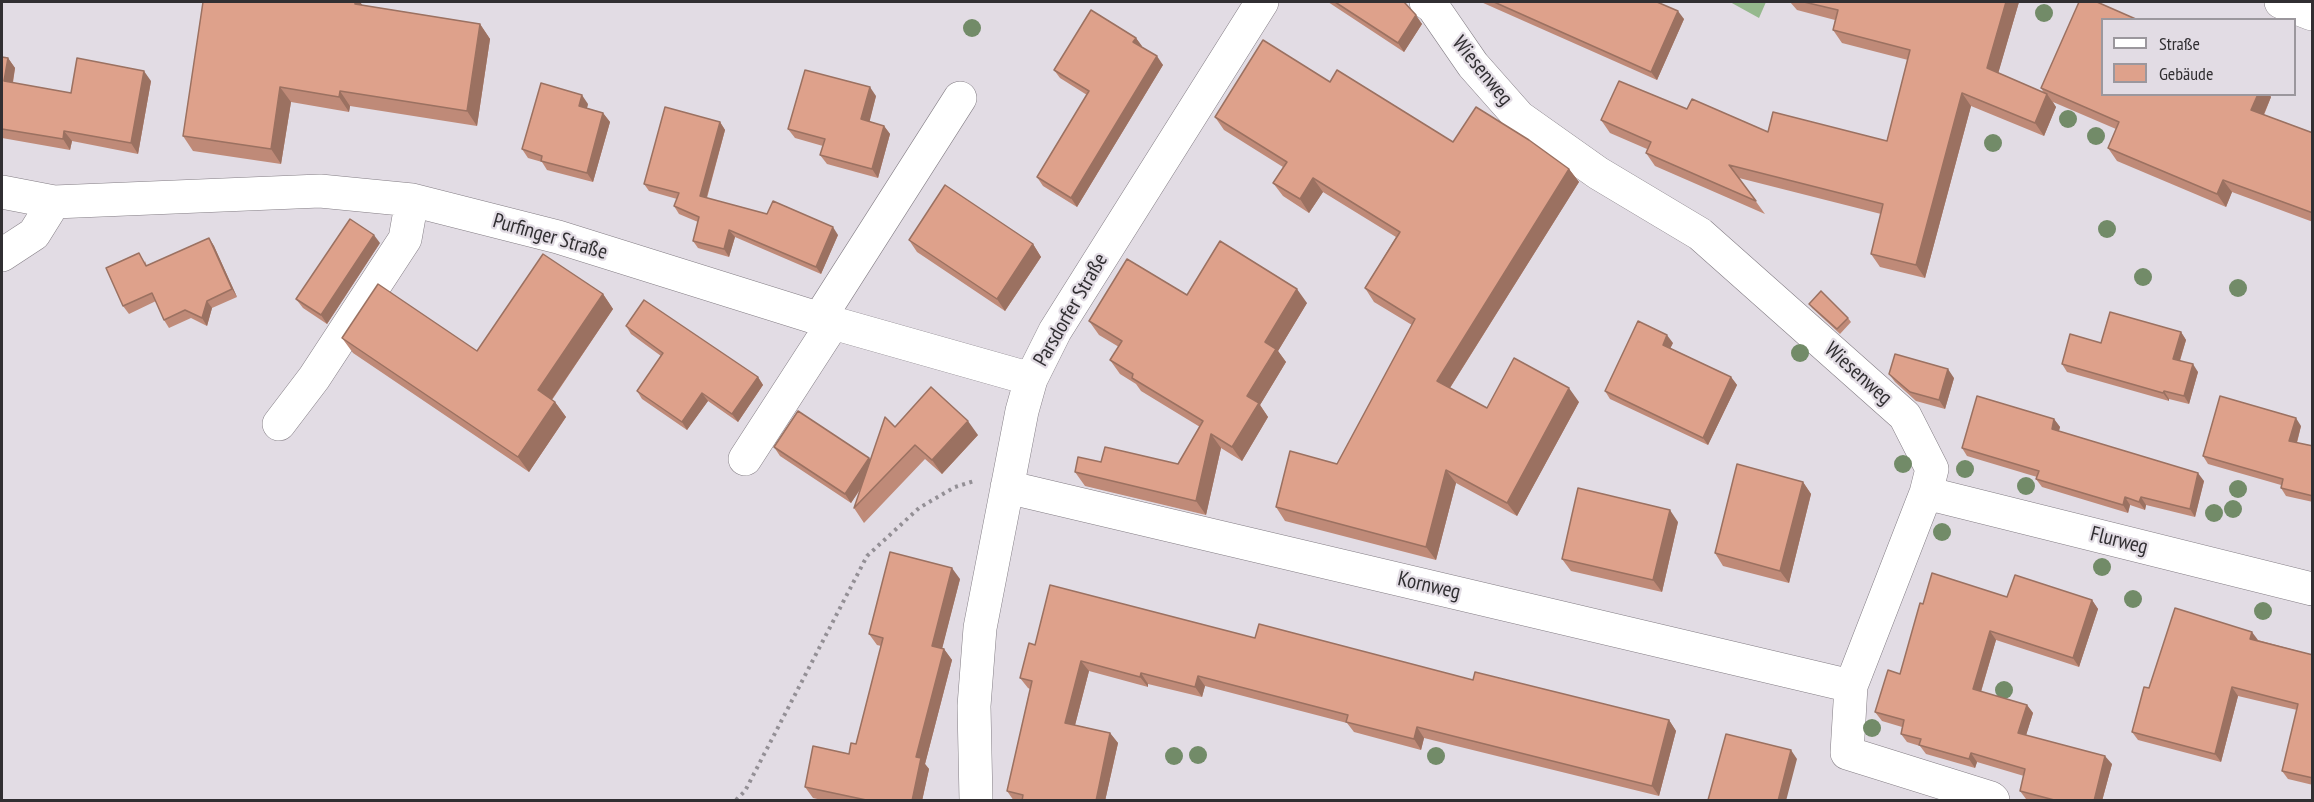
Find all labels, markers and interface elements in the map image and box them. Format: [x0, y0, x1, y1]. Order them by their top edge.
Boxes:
legend [2101, 18, 2296, 96]
street label: Wiesenweg [1446, 31, 1518, 111]
text: Straße [2159, 32, 2200, 55]
text: Gebäude [2159, 62, 2213, 85]
street label: Purfinger Straße [490, 209, 610, 265]
street label: Parsdorfer Straße [1029, 249, 1113, 371]
street label: Wiesenweg [1819, 337, 1897, 411]
street label: Flurweg [2088, 522, 2150, 560]
street label: Kornweg [1395, 567, 1463, 605]

